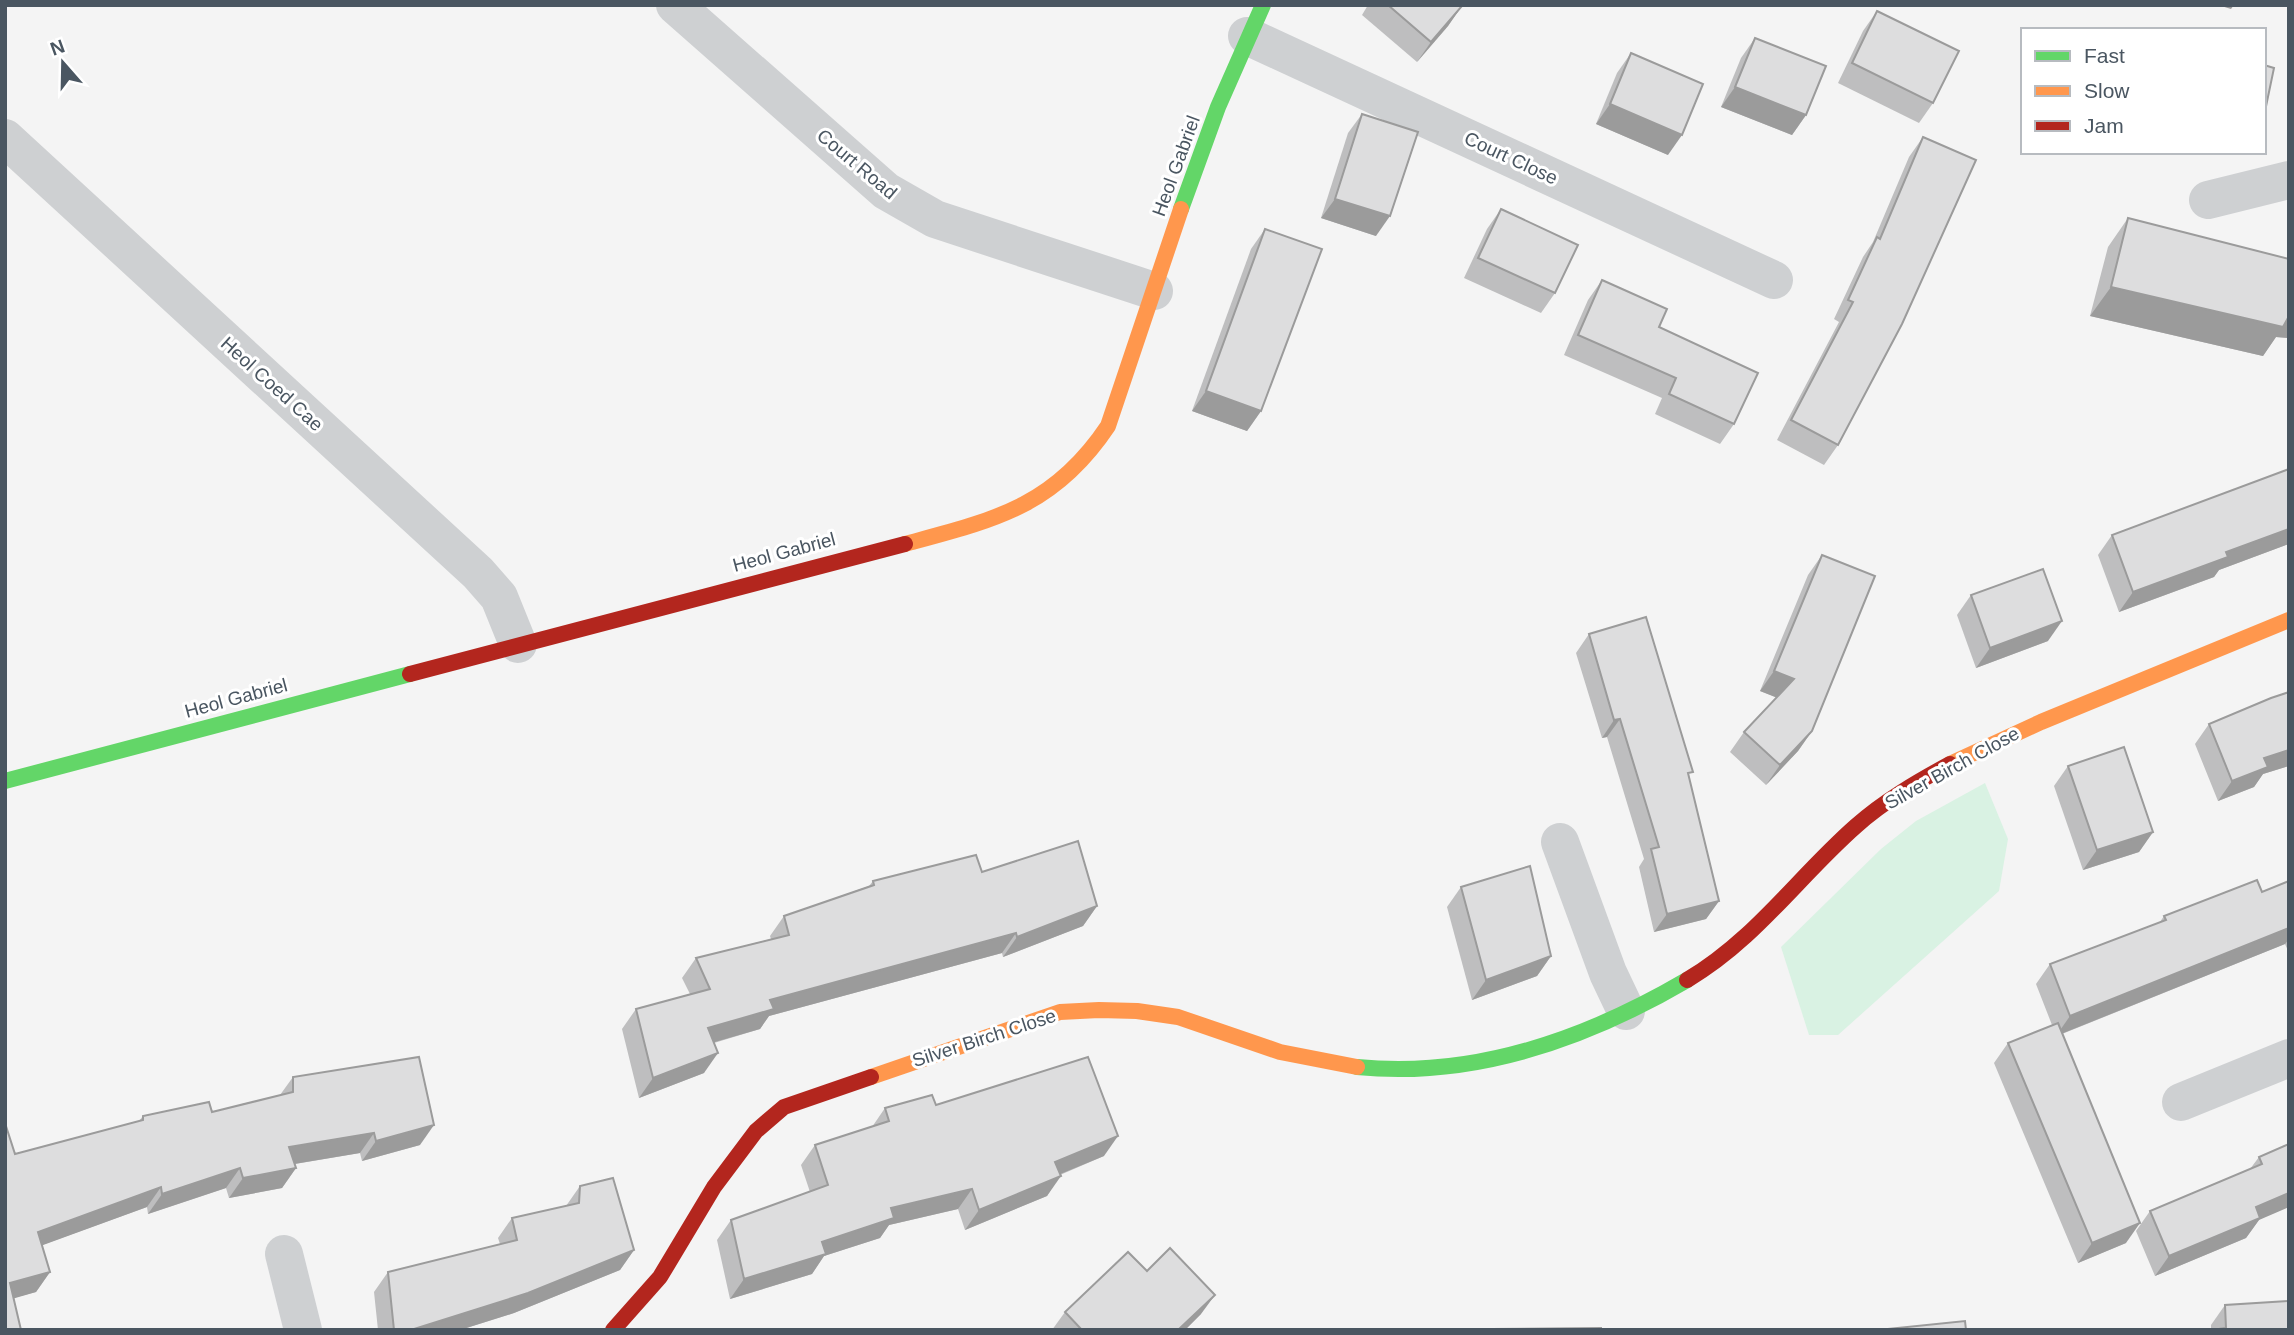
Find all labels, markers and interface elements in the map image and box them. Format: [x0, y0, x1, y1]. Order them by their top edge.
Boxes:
north arrow [28, 28, 98, 98]
legend [2021, 28, 2266, 154]
text: N [47, 35, 67, 60]
text: Fast [2084, 44, 2125, 67]
text: Slow [2084, 79, 2130, 102]
street label: Heol Gabriel [1148, 113, 1204, 219]
text: Jam [2084, 114, 2124, 137]
street label: Court Road [813, 125, 901, 203]
street label: Court Close [1461, 127, 1561, 189]
street label: Heol Coed Cae [217, 333, 327, 435]
street label: Heol Gabriel [730, 528, 838, 576]
street label: Heol Gabriel [182, 674, 290, 722]
street label: Silver Birch Close [1881, 722, 2023, 814]
street label: Silver Birch Close [909, 1005, 1059, 1071]

